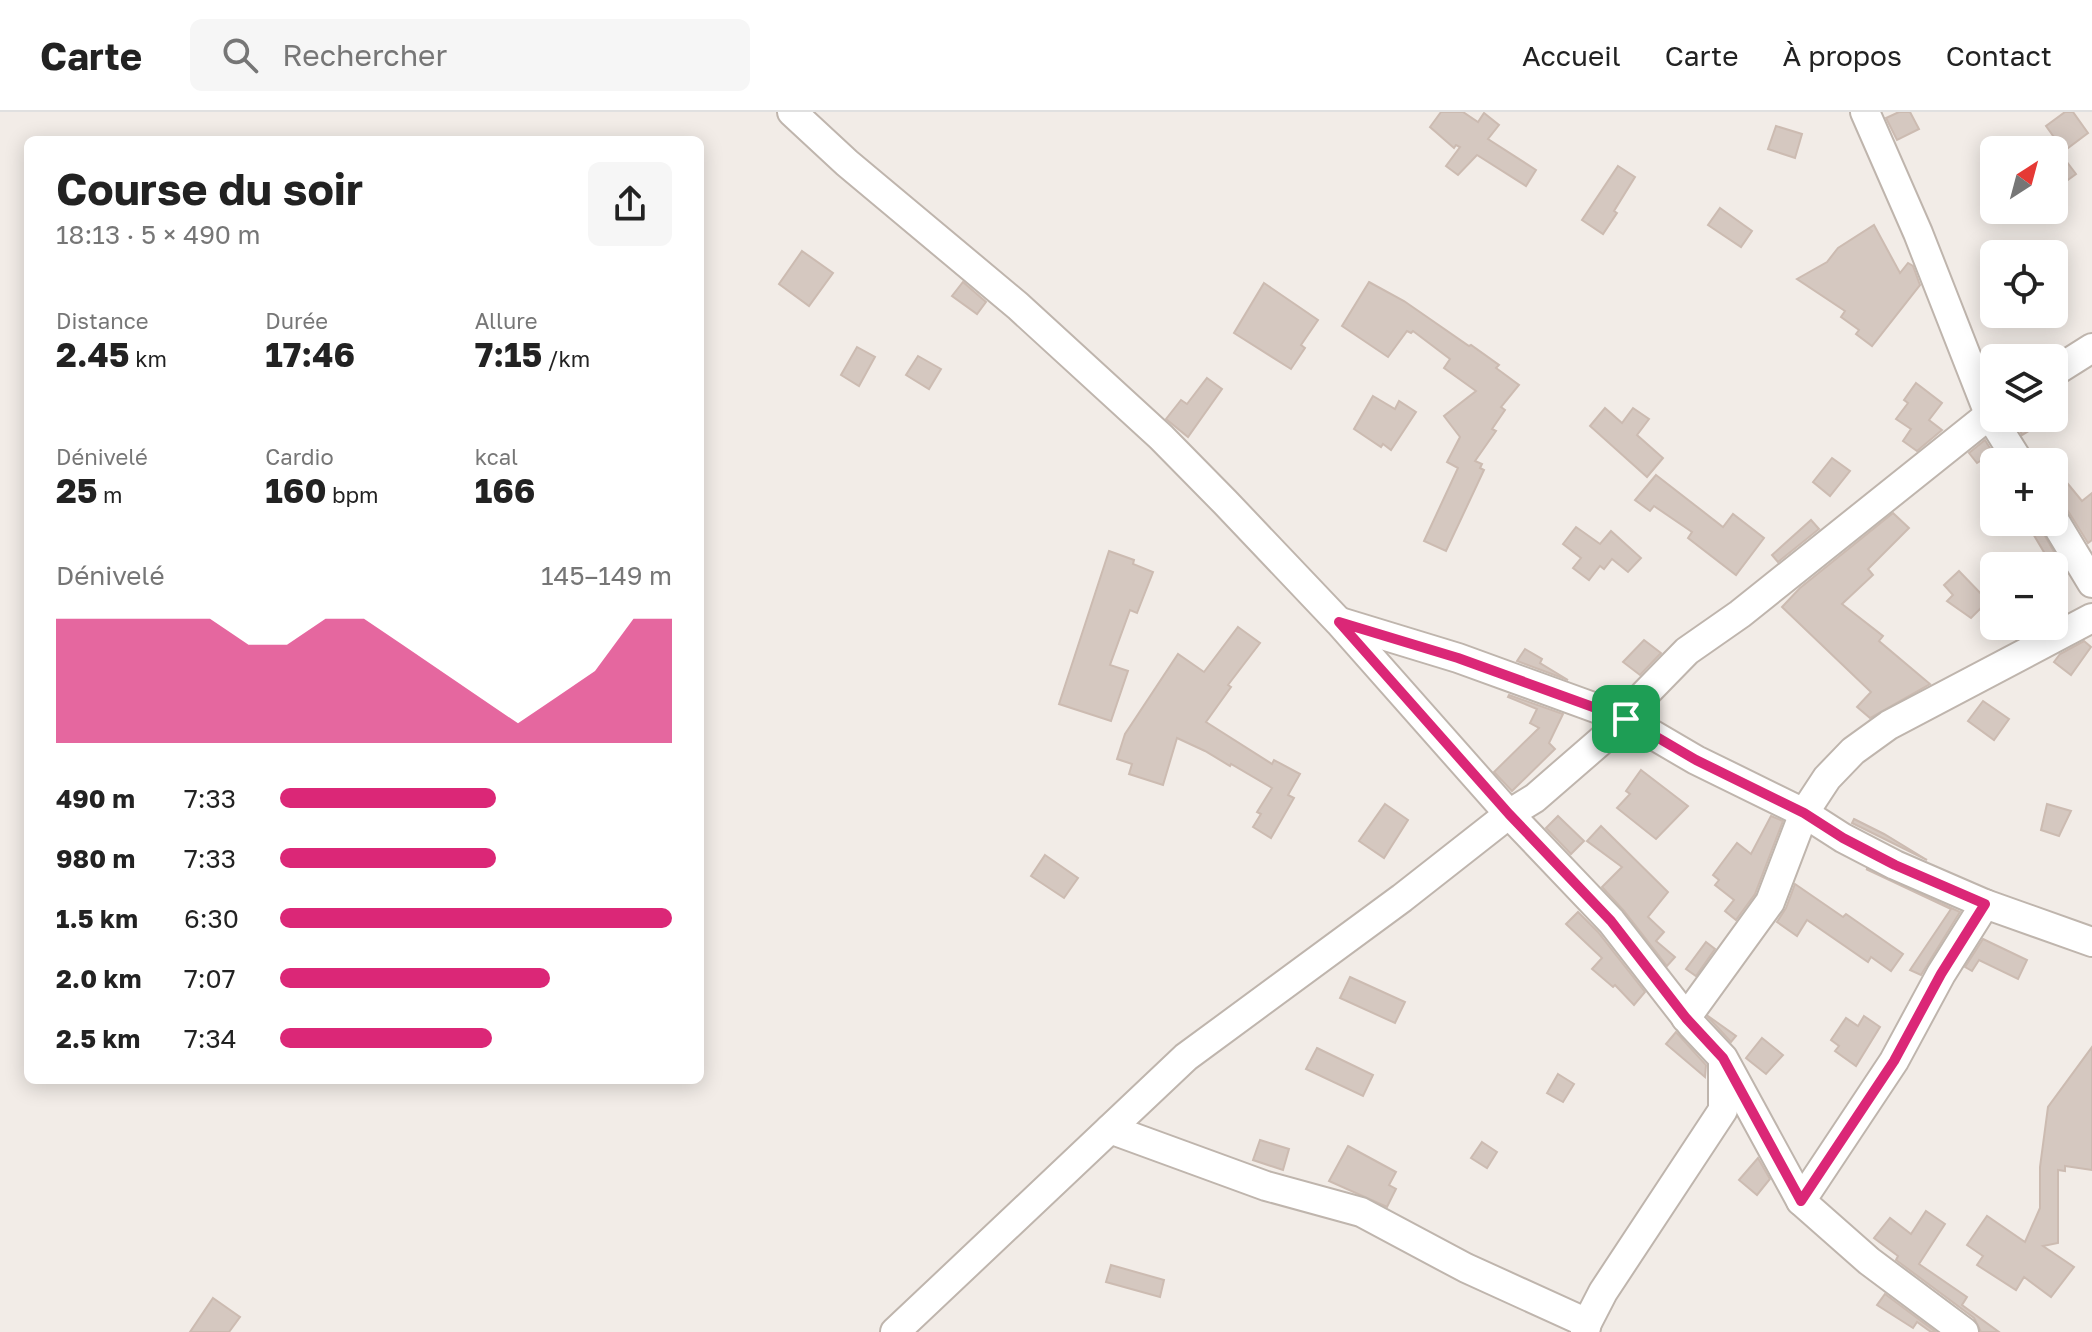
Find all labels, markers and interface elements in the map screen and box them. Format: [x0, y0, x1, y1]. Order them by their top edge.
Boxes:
search box [190, 19, 750, 91]
text: Carte [40, 33, 142, 78]
icon: search [218, 33, 262, 77]
text: Rechercher [282, 37, 447, 73]
text: Accueil [1522, 39, 1621, 72]
text: Carte [1665, 39, 1738, 72]
text: À propos [1782, 39, 1902, 72]
text: Contact [1946, 39, 2052, 72]
north arrow [1980, 136, 2068, 224]
map controls [1980, 136, 2068, 640]
text: Course du soir [56, 162, 363, 215]
button: share [588, 162, 672, 246]
text: 18:13 · 5 × 490 m [56, 219, 261, 250]
button: locate [1980, 240, 2068, 328]
text: Distance [56, 307, 148, 334]
text: Durée [265, 307, 328, 334]
text: Allure [475, 307, 537, 334]
text: 2.45 [56, 334, 130, 374]
text: 17:46 [265, 334, 355, 374]
text: 7:15 [475, 334, 542, 374]
button: layers [1980, 344, 2068, 432]
text: km [130, 345, 167, 372]
text: /km [542, 345, 590, 372]
text: Dénivelé [56, 443, 148, 470]
text: Cardio [265, 443, 334, 470]
text: kcal [475, 443, 518, 470]
button: + [1980, 448, 2068, 536]
text: 25 [56, 470, 97, 510]
text: 160 [265, 470, 327, 510]
text: 166 [475, 470, 535, 510]
text: m [97, 481, 122, 508]
text: bpm [327, 481, 379, 508]
button: − [1980, 552, 2068, 640]
text: Dénivelé [56, 560, 165, 591]
text: 145–149 m [541, 560, 672, 591]
pin [1592, 685, 1660, 753]
icon: arrive [1604, 697, 1648, 741]
text: 490 m [56, 783, 135, 814]
text: 7:33 [184, 783, 236, 814]
text: 980 m [56, 843, 135, 874]
text: 7:33 [184, 843, 236, 874]
text: 1.5 km [56, 903, 138, 934]
text: 6:30 [184, 903, 239, 934]
text: 2.0 km [56, 963, 141, 994]
text: 7:07 [184, 963, 235, 994]
text: 2.5 km [56, 1023, 140, 1054]
text: 7:34 [184, 1023, 237, 1054]

